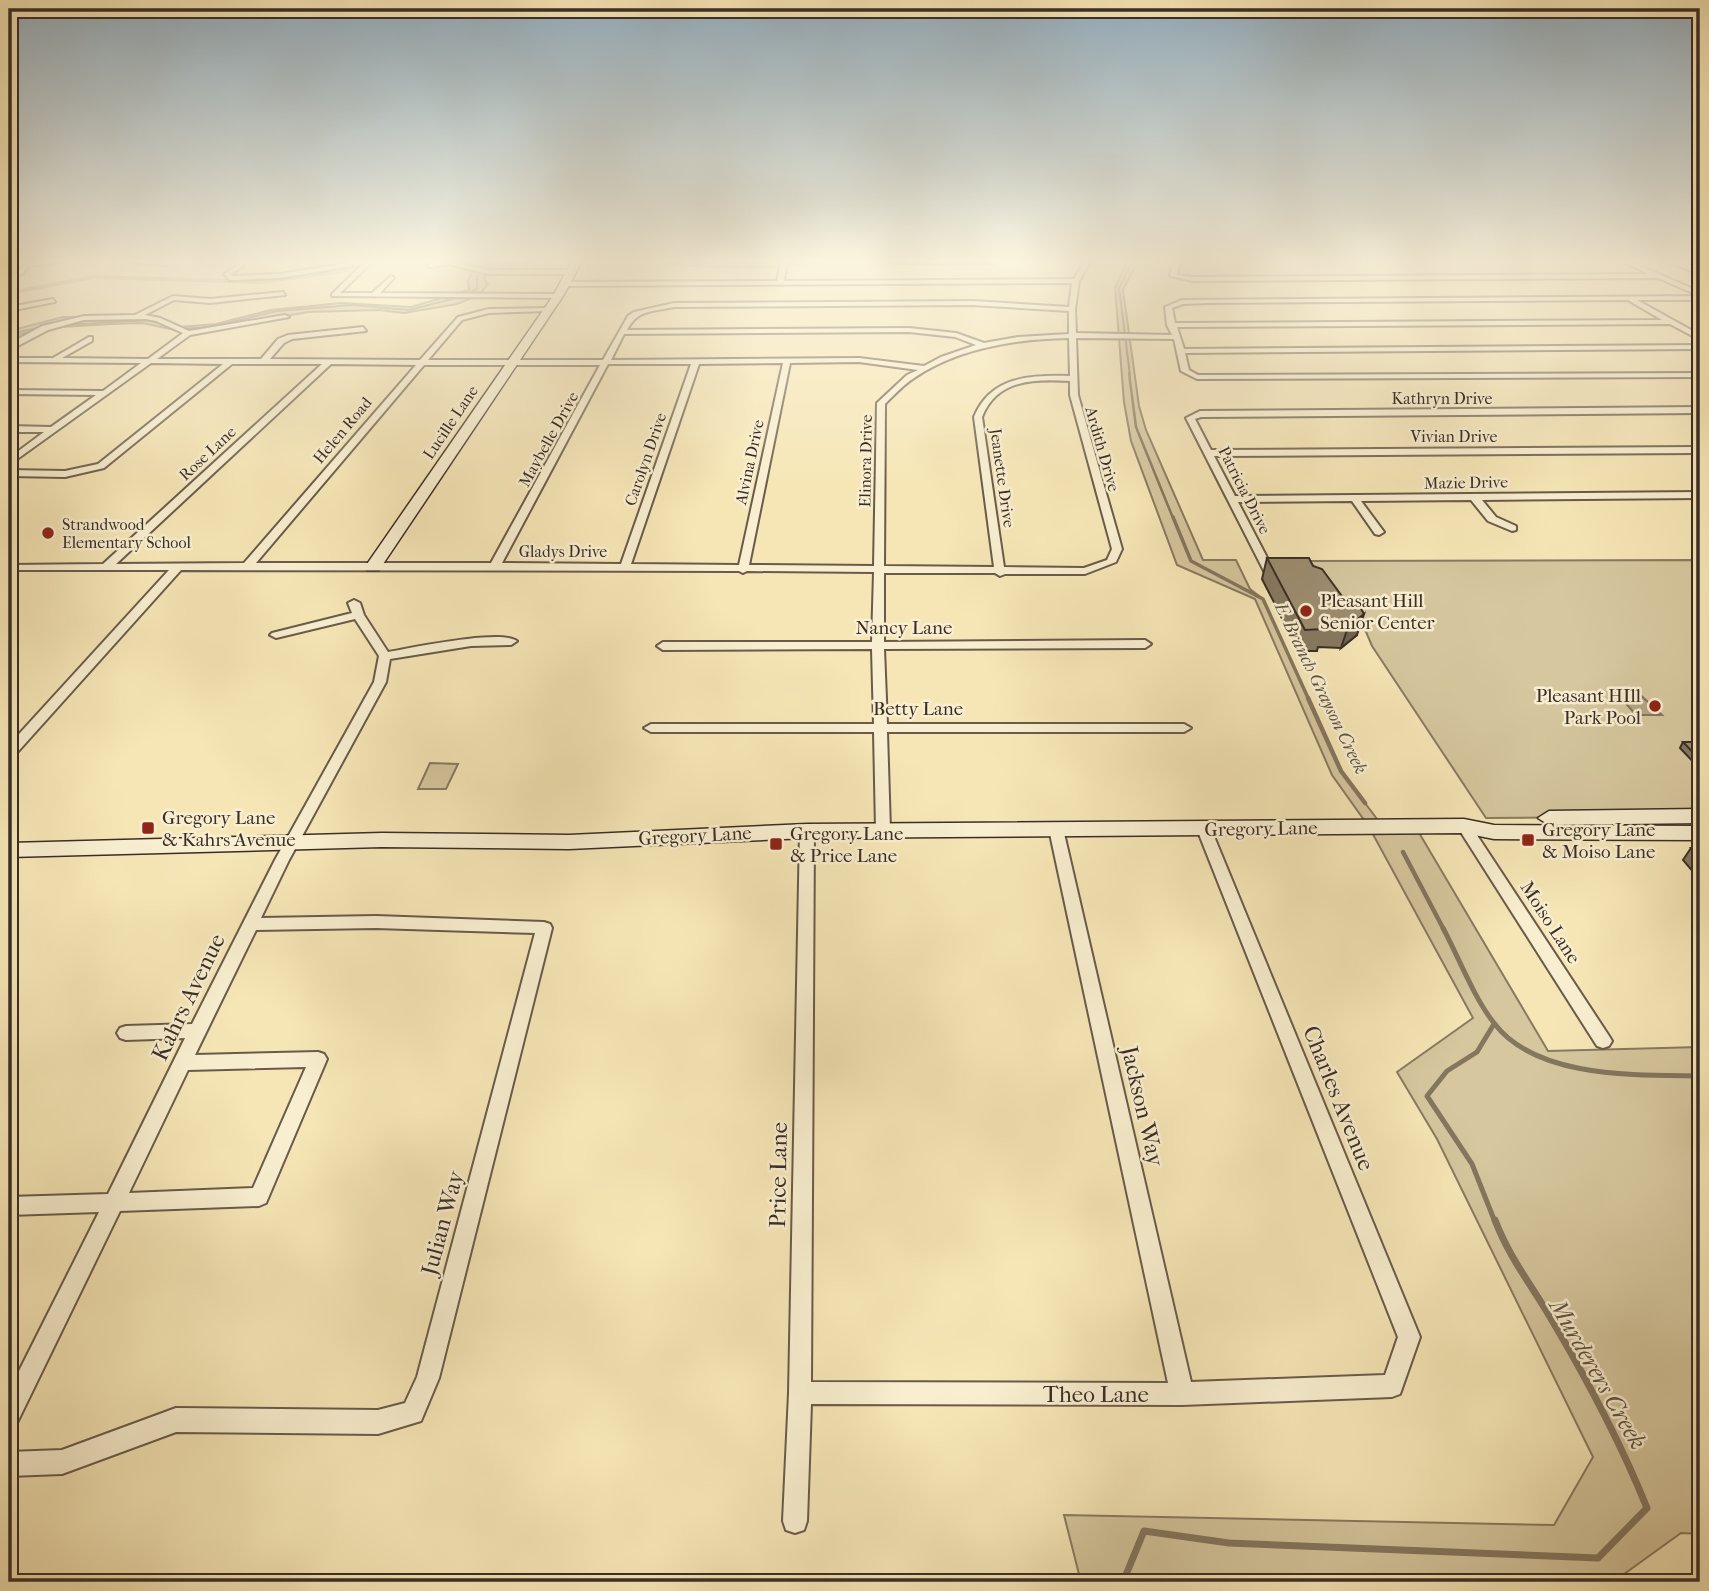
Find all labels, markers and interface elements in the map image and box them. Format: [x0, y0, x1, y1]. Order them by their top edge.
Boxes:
street label: Lucille Lane [419, 382, 482, 463]
street label: Maybelle Drive [515, 388, 582, 490]
street label: Kathryn Drive [1392, 389, 1493, 408]
street label: Helen Road [309, 393, 376, 467]
street label: Ardith Drive [1081, 403, 1124, 494]
street label: Carolyn Drive [621, 410, 670, 508]
street label: Elinora Drive [855, 414, 876, 508]
street label: Alvina Drive [731, 418, 768, 507]
street label: Rose Lane [175, 422, 240, 485]
street label: Jeanette Drive [986, 425, 1019, 529]
street label: Vivian Drive [1410, 427, 1497, 446]
street label: Patricia Drive [1214, 443, 1275, 537]
street label: Mazie Drive [1424, 472, 1508, 493]
place label: Strandwood Elementary School [62, 515, 191, 552]
marker: Strandwood Elementary School [40, 525, 56, 541]
street label: Gladys Drive [519, 542, 607, 561]
place label: Pleasant Hill Senior Center [1320, 590, 1436, 634]
water label: E. Branch Grayson Creek [1269, 598, 1371, 777]
marker: Pleasant Hill Senior Center [1298, 603, 1314, 619]
street label: Nancy Lane [856, 617, 952, 639]
place label: Pleasant HIll Park Pool [1536, 685, 1641, 729]
street label: Betty Lane [873, 698, 963, 720]
marker: Pleasant HIll Park Pool [1647, 698, 1663, 714]
place label: Gregory Lane & Kahrs Avenue [162, 807, 296, 851]
street label: Gregory Lane [1204, 817, 1318, 841]
place label: Gregory Lane & Moiso Lane [1542, 819, 1655, 863]
marker: Gregory Lane & Kahrs Avenue [140, 820, 156, 836]
street label: Gregory Lane [638, 822, 752, 850]
place label: Gregory Lane & Price Lane [790, 823, 903, 867]
marker: Gregory Lane & Moiso Lane [1520, 832, 1536, 848]
marker: Gregory Lane & Price Lane [768, 836, 784, 852]
street label: Moiso Lane [1515, 877, 1585, 968]
street label: Kahrs Avenue [146, 929, 231, 1065]
street label: Charles Avenue [1297, 1022, 1380, 1175]
street label: Jackson Way [1115, 1041, 1170, 1170]
street label: Price Lane [764, 1122, 793, 1228]
street label: Julian Way [415, 1167, 470, 1280]
water label: Murderers Creek [1543, 1292, 1652, 1454]
street label: Theo Lane [1043, 1381, 1149, 1408]

